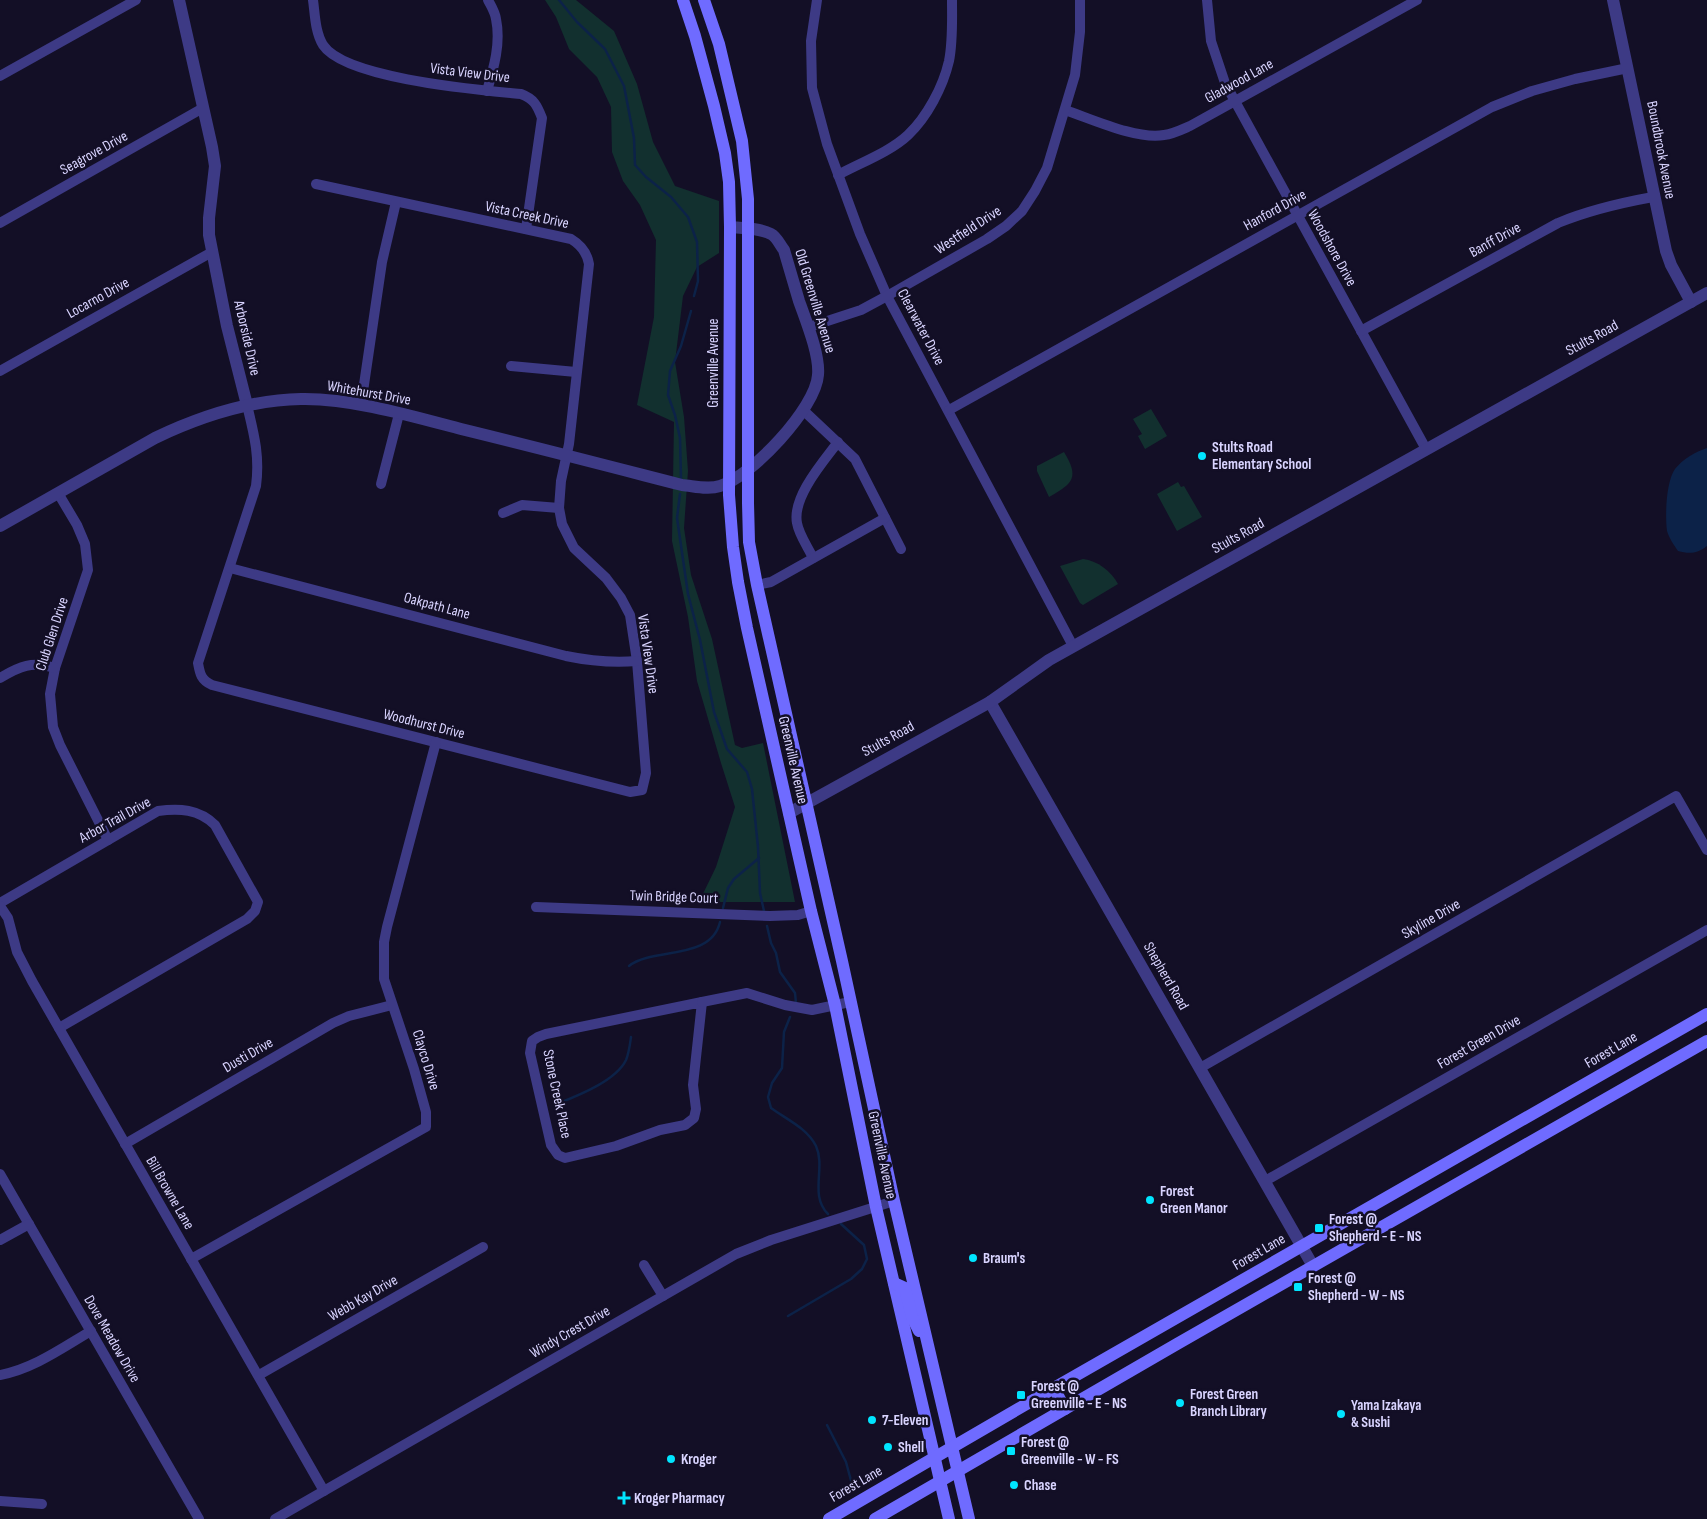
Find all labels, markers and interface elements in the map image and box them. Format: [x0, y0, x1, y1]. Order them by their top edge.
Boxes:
street label: Gladwood Lane [1201, 54, 1277, 108]
street label: Vista View Drive [429, 59, 511, 87]
street label: Boundbrook Avenue [1642, 99, 1680, 201]
street label: Seagrove Drive [57, 127, 131, 179]
street label: Hanford Drive [1240, 185, 1310, 235]
street label: Vista Creek Drive [483, 197, 571, 233]
street label: Westfield Drive [931, 201, 1005, 259]
street label: Woodshore Drive [1303, 206, 1361, 290]
street label: Banff Drive [1466, 218, 1524, 262]
street label: Old Greenville Avenue [790, 247, 840, 355]
street label: Locarno Drive [63, 273, 133, 323]
street label: Clearwater Drive [893, 286, 949, 368]
street label: Arborside Drive [229, 298, 265, 377]
street label: Stults Road [1562, 316, 1622, 360]
street label: Greenville Avenue [704, 318, 723, 408]
street label: Whitehurst Drive [326, 376, 412, 410]
place label: Stults Road Elementary School [1212, 438, 1311, 474]
marker: Stults Road Elementary School [1196, 450, 1208, 462]
street label: Stults Road [1208, 514, 1268, 558]
street label: Oakpath Lane [402, 588, 472, 624]
street label: Club Glen Drive [31, 595, 73, 673]
street label: Vista View Drive [633, 613, 663, 695]
street label: Woodhurst Drive [381, 705, 467, 743]
street label: Greenville Avenue [774, 714, 812, 806]
street label: Stults Road [858, 717, 918, 761]
street label: Arbor Trail Drive [75, 793, 154, 848]
street label: Twin Bridge Court [629, 886, 719, 908]
street label: Skyline Drive [1398, 895, 1464, 943]
street label: Shepherd Road [1139, 939, 1193, 1013]
street label: Forest Green Drive [1434, 1011, 1524, 1073]
street label: Forest Lane [1581, 1027, 1641, 1073]
street label: Clayco Drive [408, 1028, 444, 1092]
street label: Dusti Drive [219, 1033, 277, 1077]
street label: Stone Creek Place [538, 1048, 576, 1140]
street label: Greenville Avenue [863, 1109, 901, 1201]
street label: Bill Browne Lane [141, 1153, 199, 1233]
place label: Forest Green Manor [1160, 1182, 1228, 1218]
marker: Forest Green Manor [1144, 1194, 1156, 1206]
place label: Forest @ Shepherd - E - NS [1329, 1210, 1422, 1246]
marker: Forest @ Shepherd - E - NS [1313, 1222, 1325, 1234]
street label: Forest Lane [1229, 1229, 1289, 1275]
place label: Braum's [983, 1249, 1026, 1268]
marker: Braum's [967, 1252, 979, 1264]
place label: Forest @ Shepherd - W - NS [1308, 1269, 1405, 1305]
street label: Webb Kay Drive [325, 1270, 401, 1326]
marker: Forest @ Shepherd - W - NS [1292, 1281, 1304, 1293]
street label: Dove Meadow Drive [79, 1292, 145, 1386]
street label: Windy Crest Drive [527, 1301, 613, 1363]
place label: Forest @ Greenville - E - NS [1031, 1377, 1127, 1413]
place label: Forest Green Branch Library [1190, 1385, 1268, 1421]
marker: Forest @ Greenville - E - NS [1015, 1389, 1027, 1401]
place label: Yama Izakaya & Sushi [1351, 1396, 1421, 1432]
marker: Forest Green Branch Library [1174, 1397, 1186, 1409]
marker: Yama Izakaya & Sushi [1335, 1408, 1347, 1420]
place label: 7-Eleven [882, 1411, 929, 1430]
marker: 7-Eleven [866, 1414, 878, 1426]
place label: Forest @ Greenville - W - FS [1021, 1433, 1119, 1469]
place label: Shell [898, 1438, 924, 1457]
marker: Shell [882, 1441, 894, 1453]
marker: Forest @ Greenville - W - FS [1005, 1445, 1017, 1457]
place label: Kroger [681, 1450, 717, 1469]
marker: Kroger [665, 1453, 677, 1465]
street label: Forest Lane [826, 1461, 886, 1507]
place label: Chase [1024, 1476, 1057, 1495]
marker: Chase [1008, 1479, 1020, 1491]
place label: Kroger Pharmacy [634, 1489, 725, 1508]
marker: Kroger Pharmacy [618, 1492, 630, 1504]

